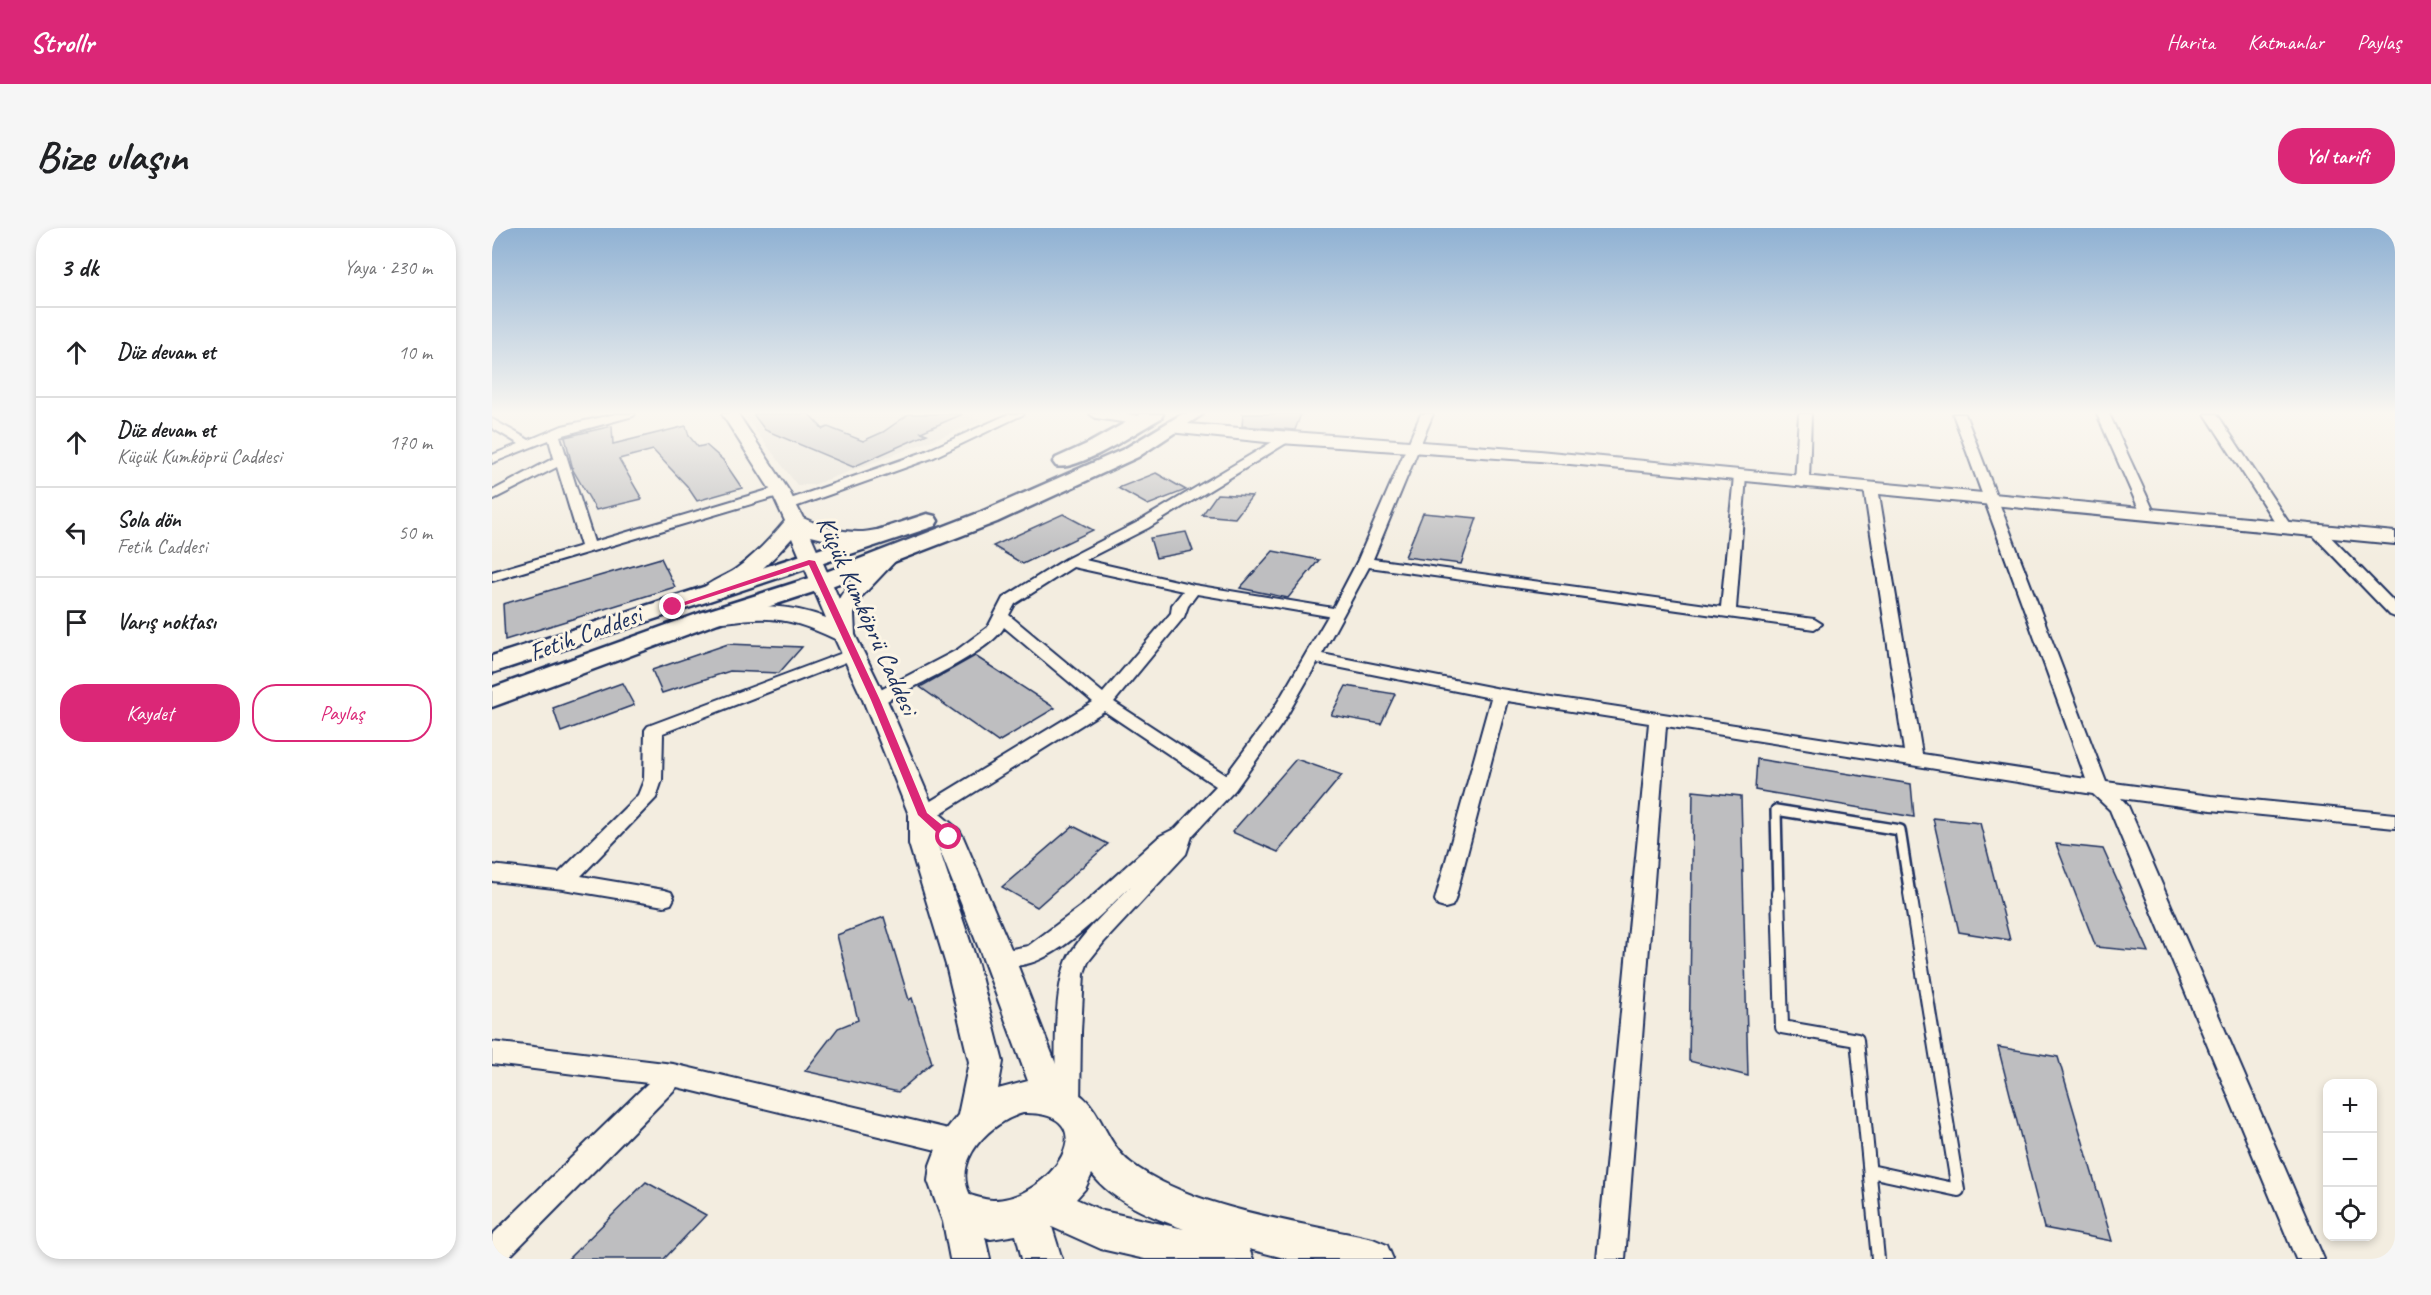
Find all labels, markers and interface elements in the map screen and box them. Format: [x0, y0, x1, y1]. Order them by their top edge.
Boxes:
text: Strollr [30, 25, 94, 60]
text: Harita [2167, 29, 2215, 55]
text: Katmanlar [2248, 29, 2324, 55]
text: Paylaş [2357, 29, 2401, 55]
button: Yol tarifi [2278, 128, 2395, 184]
text: Bize ulaşın [36, 130, 187, 183]
text: 3 dk [60, 251, 98, 284]
text: Yaya · 230 m [344, 255, 432, 280]
icon: ahead [60, 336, 93, 369]
text: Düz devam et [117, 338, 215, 366]
text: 10 m [398, 340, 432, 365]
text: Düz devam et [117, 416, 215, 444]
icon: ahead [60, 426, 93, 459]
text: 170 m [389, 430, 432, 455]
text: Küçük Kumköprü Caddesi [117, 444, 282, 469]
text: Sola dön [117, 506, 181, 534]
street label: Küçük Kumköprü Caddesi [809, 511, 927, 723]
icon: left [60, 516, 93, 549]
text: 50 m [398, 520, 432, 545]
text: Fetih Caddesi [117, 534, 207, 559]
route end [659, 593, 685, 619]
street label: Fetih Caddesi [524, 597, 649, 669]
icon: arrive [60, 606, 93, 639]
text: Varış noktası [117, 608, 216, 636]
button: Kaydet [60, 684, 240, 742]
button: Paylaş [252, 684, 432, 742]
route start [935, 823, 961, 849]
map controls [2323, 1079, 2377, 1241]
button: + [2323, 1079, 2377, 1133]
button: − [2323, 1133, 2377, 1187]
button: locate [2323, 1187, 2377, 1241]

